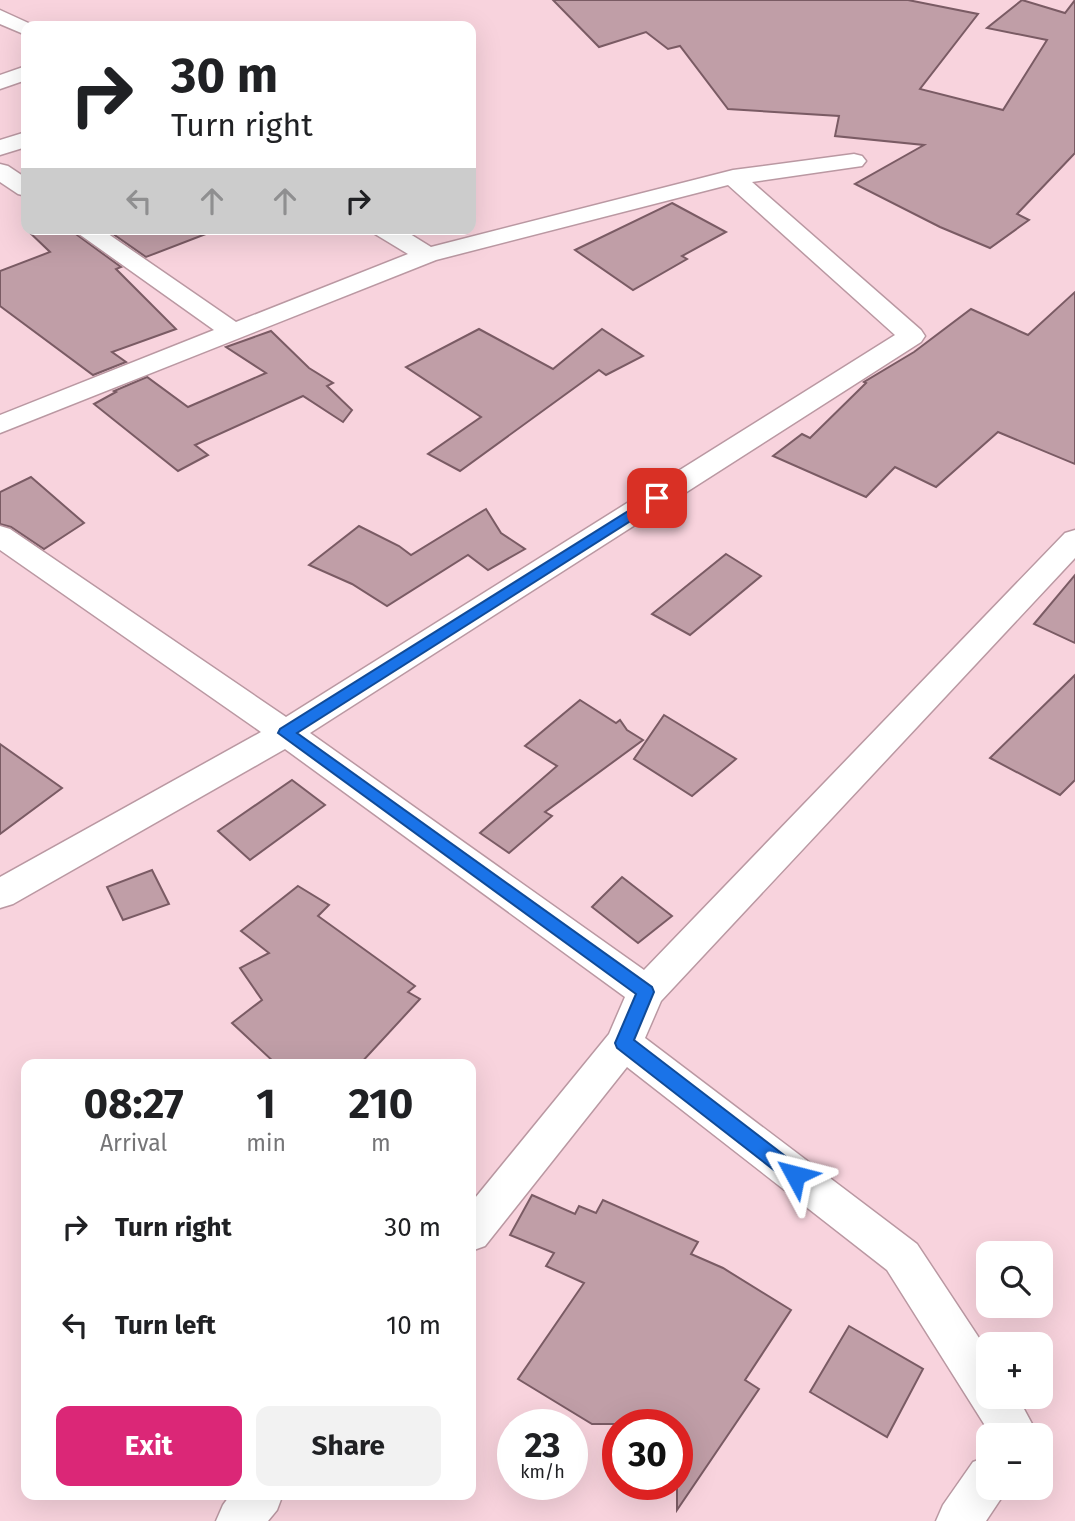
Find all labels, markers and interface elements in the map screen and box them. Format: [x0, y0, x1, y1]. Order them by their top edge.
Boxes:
text: 30 m [171, 46, 278, 105]
icon: right [56, 49, 147, 140]
text: Turn right [171, 106, 313, 144]
icon: left [120, 182, 158, 220]
icon: ahead [193, 182, 231, 220]
icon: ahead [266, 182, 304, 220]
icon: right [339, 182, 377, 220]
pin [627, 468, 687, 528]
icon: arrive [638, 479, 676, 517]
text: 08:27 [84, 1079, 184, 1129]
text: 1 [256, 1079, 276, 1129]
text: 210 [349, 1079, 413, 1129]
text: Arrival [100, 1129, 167, 1157]
text: min [246, 1129, 286, 1157]
text: m [371, 1129, 391, 1157]
position arrow [758, 1138, 832, 1212]
icon: right [56, 1208, 94, 1246]
text: Turn right [115, 1212, 232, 1243]
text: 30 m [384, 1212, 441, 1243]
map controls [976, 1241, 1053, 1500]
button: search [976, 1241, 1053, 1318]
icon: left [56, 1306, 94, 1344]
text: Turn left [115, 1310, 216, 1341]
text: 10 m [386, 1310, 441, 1341]
button: + [976, 1332, 1053, 1409]
button: Exit [56, 1406, 242, 1486]
button: Share [256, 1406, 441, 1486]
speed limit sign: 30 [602, 1409, 693, 1500]
button: − [976, 1423, 1053, 1500]
text: 23 [524, 1424, 561, 1466]
text: km/h [520, 1461, 565, 1483]

